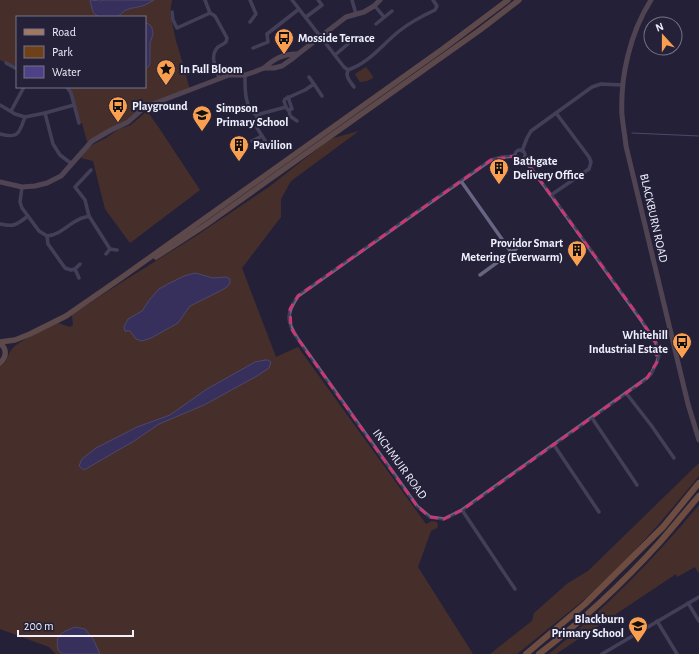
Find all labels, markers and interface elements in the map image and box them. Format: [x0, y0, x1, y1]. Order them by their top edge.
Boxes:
legend [16, 16, 146, 88]
north arrow [643, 16, 683, 56]
text: N [654, 21, 665, 34]
text: Road [52, 26, 76, 38]
bus stop icon: Mosside Terrace [273, 27, 295, 55]
place label: Mosside Terrace [298, 32, 375, 44]
text: Park [52, 46, 73, 58]
place icon: In Full Bloom [155, 58, 177, 86]
place label: In Full Bloom [180, 63, 243, 75]
text: Water [52, 66, 81, 78]
bus stop icon: Playground [107, 95, 129, 123]
place label: Playground [132, 100, 188, 113]
place label: Simpson Primary School [216, 102, 288, 129]
school or university icon: Simpson Primary School [191, 104, 213, 132]
building icon: Pavilion [228, 134, 250, 162]
place label: Pavilion [253, 139, 292, 151]
place label: Bathgate Delivery Office [513, 155, 584, 182]
building icon: Bathgate Delivery Office [488, 157, 510, 185]
street label: BLACKBURN ROAD [638, 173, 670, 264]
place label: Providor Smart Metering (Everwarm) [461, 237, 563, 264]
building icon: Providor Smart Metering (Everwarm) [566, 239, 588, 267]
place label: Whitehill Industrial Estate [589, 329, 668, 355]
bus stop icon: Whitehill Industrial Estate [671, 331, 693, 359]
street label: INCHMUIR ROAD [371, 427, 429, 501]
scale bar [18, 612, 133, 638]
place label: Blackburn Primary School [552, 613, 624, 640]
school or university icon: Blackburn Primary School [627, 615, 649, 643]
text: 200 m [24, 620, 54, 632]

